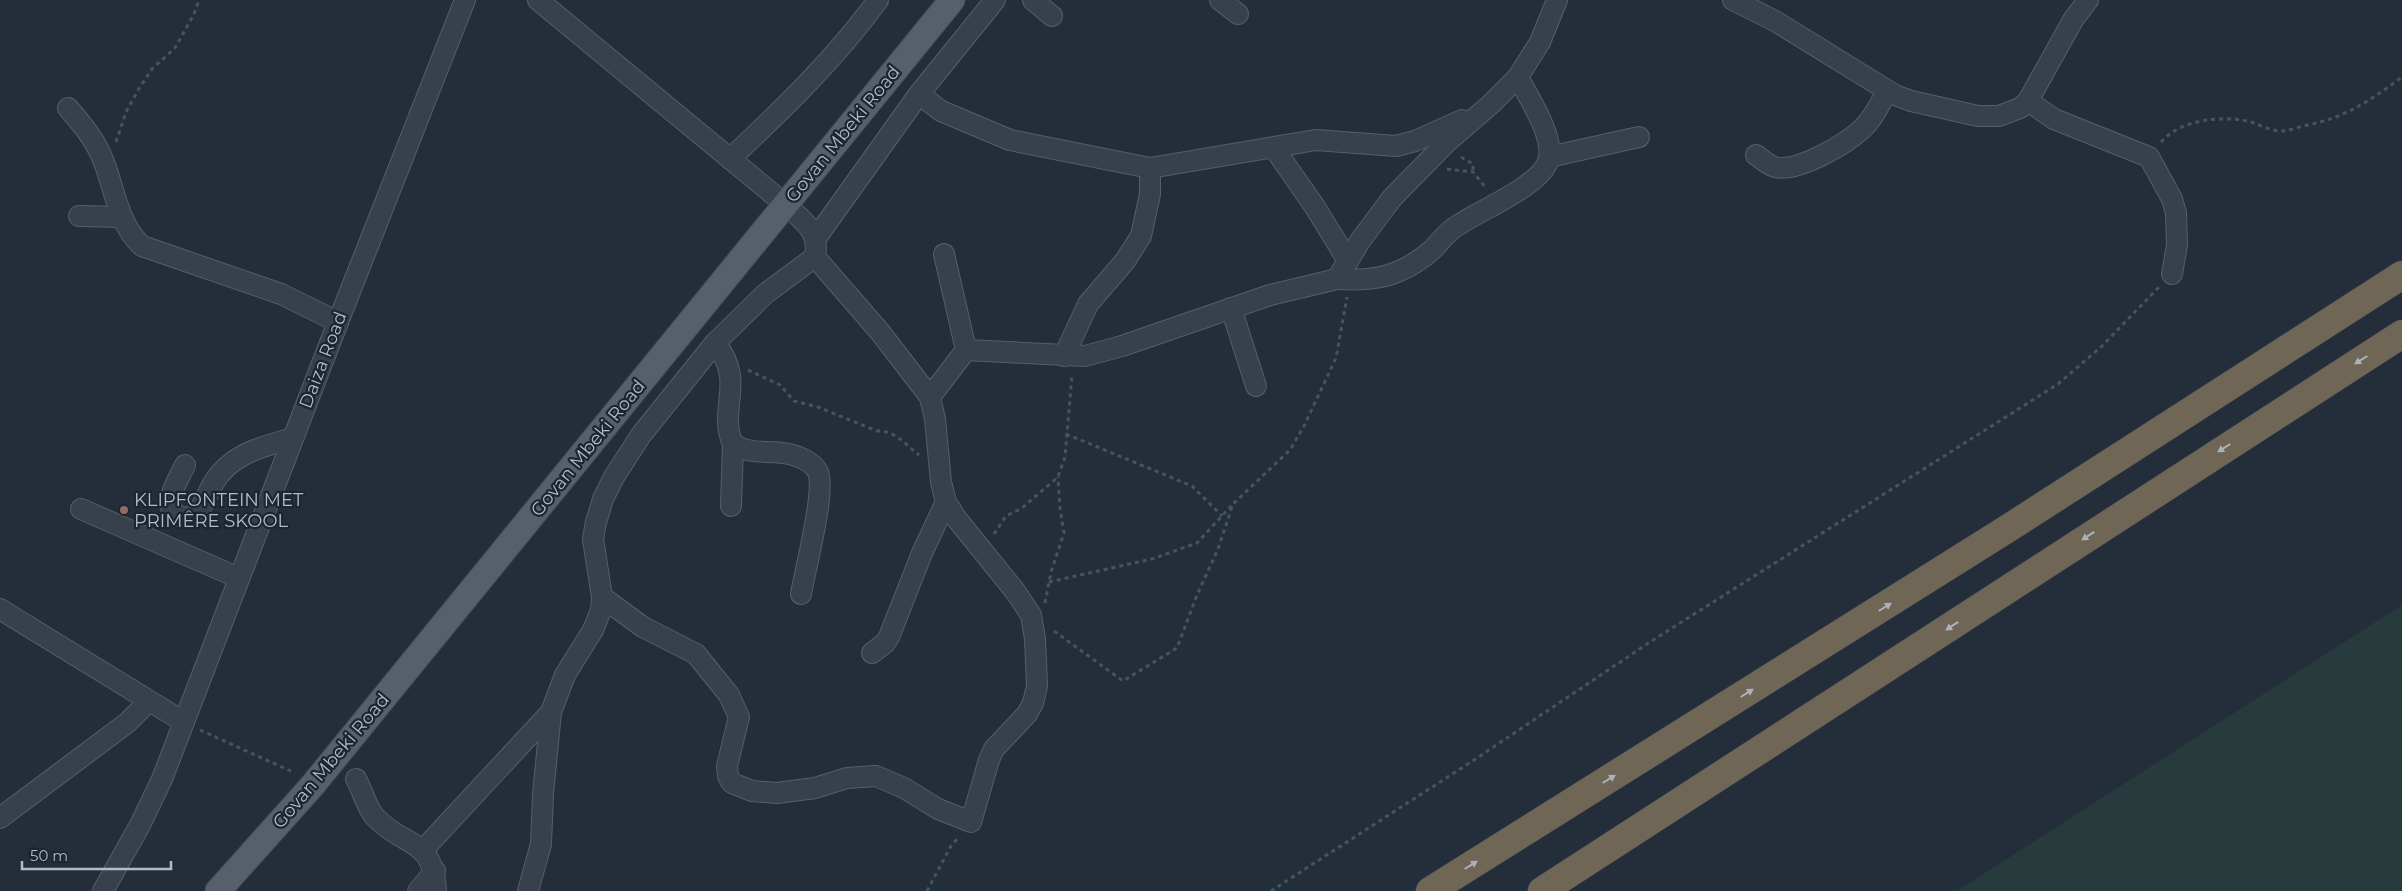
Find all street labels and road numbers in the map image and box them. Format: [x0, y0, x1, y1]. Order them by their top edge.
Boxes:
street label: Govan Mbeki Road [781, 61, 905, 207]
street label: Daiza Road [294, 308, 352, 412]
street label: Govan Mbeki Road [526, 375, 650, 521]
street label: Govan Mbeki Road [268, 689, 394, 833]

